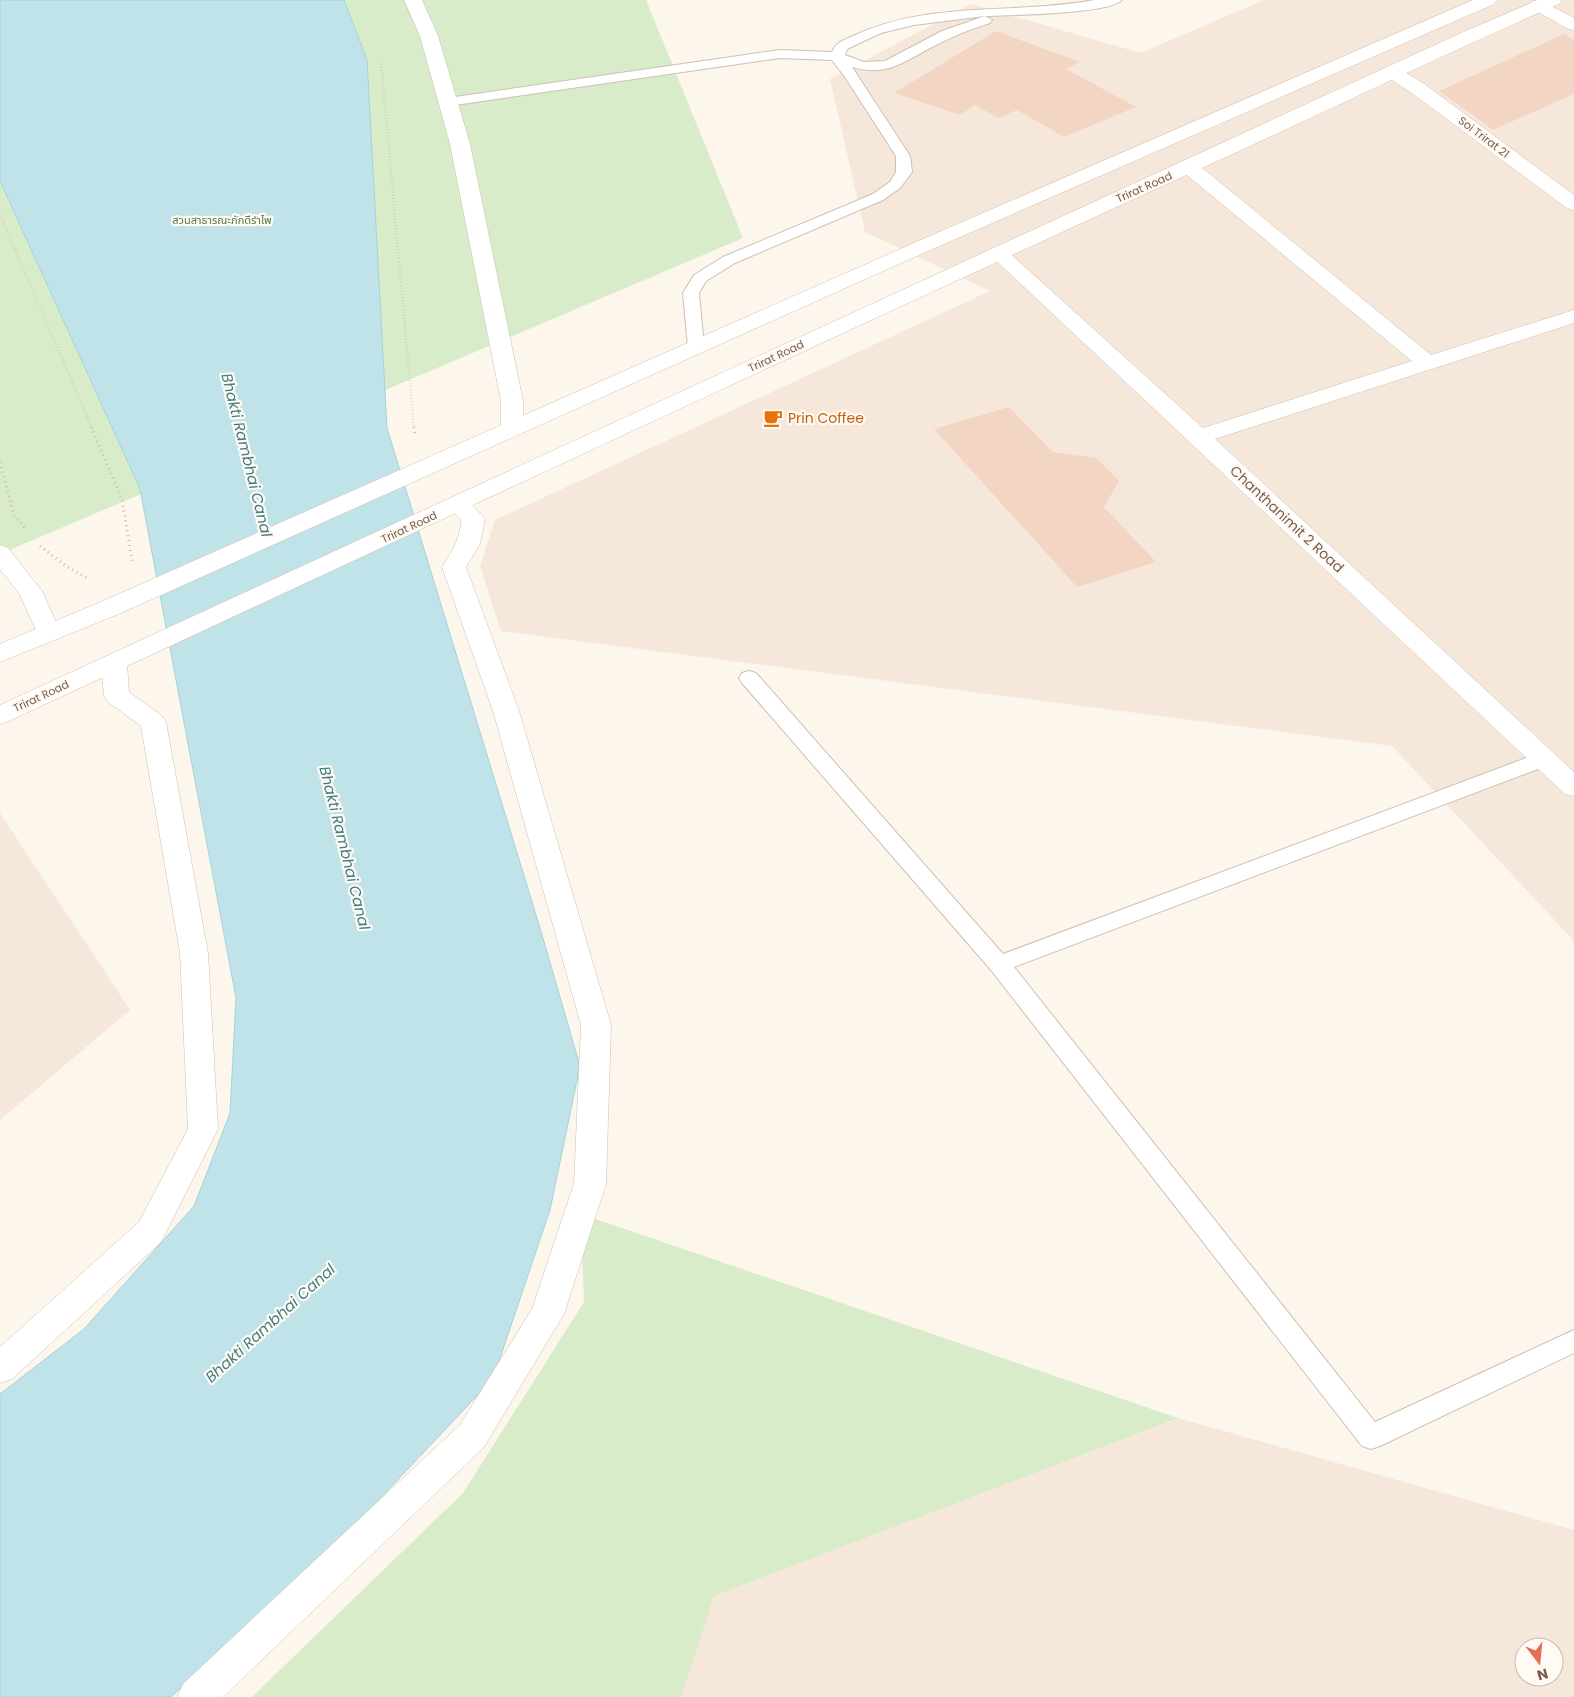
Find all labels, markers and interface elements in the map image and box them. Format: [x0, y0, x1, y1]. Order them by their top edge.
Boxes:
street label: Soi Trirat 21 [1455, 112, 1513, 162]
street label: Trirat Road [1113, 168, 1175, 206]
park label: สวนสาธารณะภักดีรำไพ [172, 212, 272, 228]
street label: Trirat Road [746, 336, 806, 376]
water label: Bhakti Rambhai Canal [216, 371, 278, 539]
cafe icon: Prin Coffee [762, 407, 784, 429]
place label: Prin Coffee [788, 408, 864, 428]
street label: Chanthanimit 2 Road [1226, 461, 1348, 577]
street label: Trirat Road [379, 507, 439, 547]
street label: Trirat Road [11, 676, 71, 716]
water label: Bhakti Rambhai Canal [314, 764, 376, 932]
water label: Bhakti Rambhai Canal [200, 1259, 340, 1387]
north arrow [1514, 1637, 1564, 1687]
text: N [1535, 1663, 1550, 1686]

